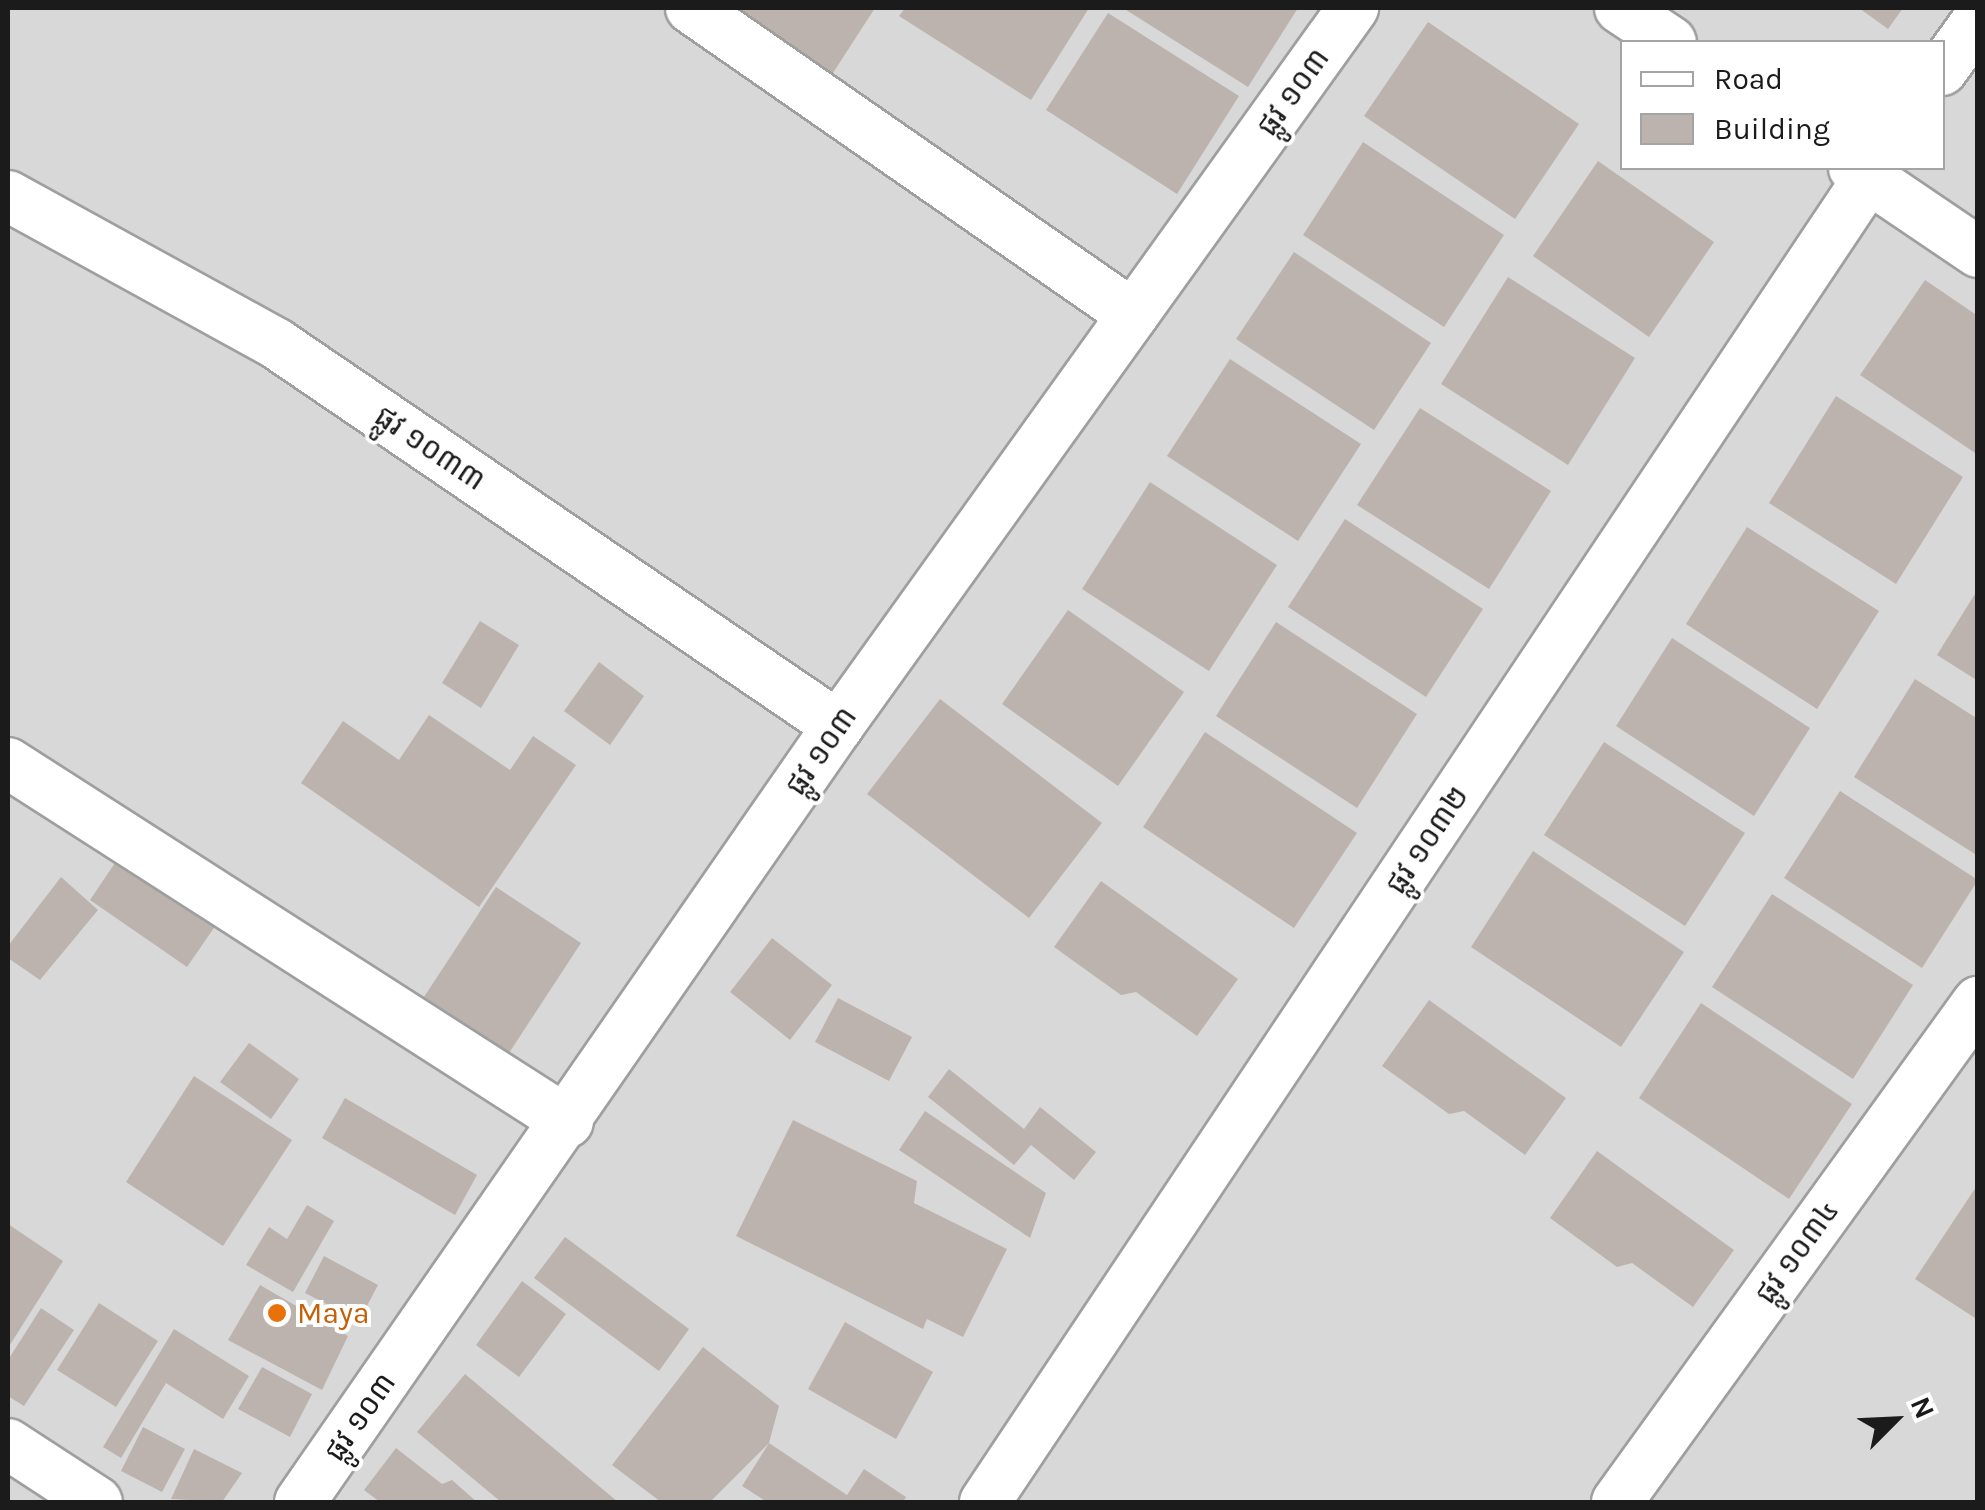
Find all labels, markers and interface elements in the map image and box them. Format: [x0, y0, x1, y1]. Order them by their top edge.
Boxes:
legend [1620, 40, 1945, 170]
street label: ផ្លូវ ១០៣ [1249, 41, 1337, 143]
text: Road [1714, 61, 1783, 97]
text: Building [1714, 111, 1830, 147]
street label: ផ្លូវ ១០៣៣ [368, 398, 492, 498]
street label: ផ្លូវ ១០៣ [778, 700, 864, 802]
street label: ផ្លូវ ១០៣២ [1378, 779, 1476, 901]
street label: ផ្លូវ ១០៣៤ [1747, 1193, 1847, 1311]
place label: Maya [297, 1295, 369, 1331]
marker: Maya [266, 1302, 288, 1324]
street label: ផ្លូវ ១០៣ [317, 1366, 403, 1468]
north arrow [1845, 1370, 1945, 1470]
text: N [1904, 1392, 1942, 1423]

